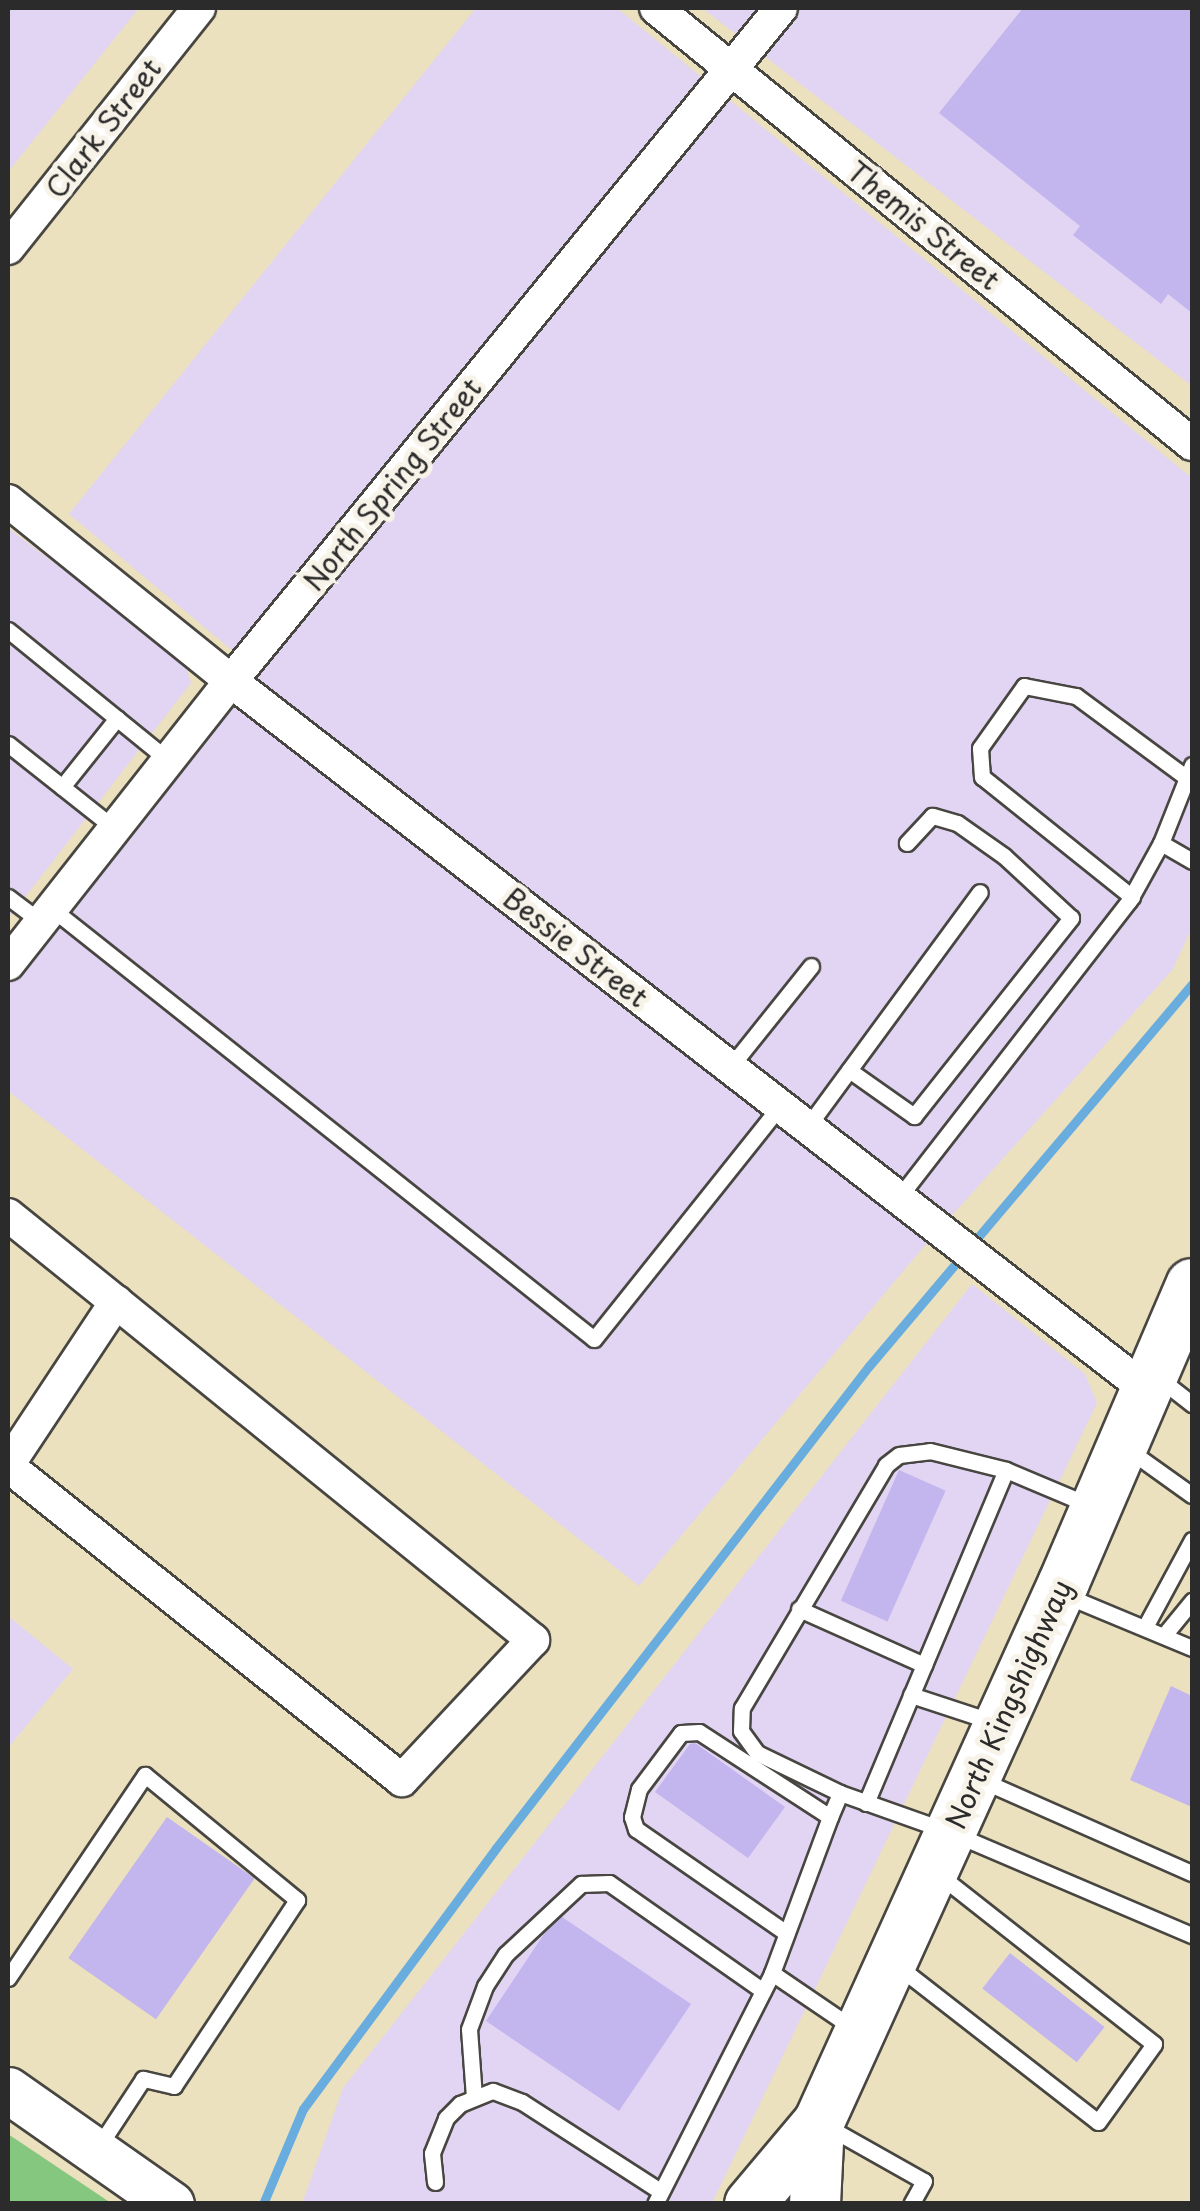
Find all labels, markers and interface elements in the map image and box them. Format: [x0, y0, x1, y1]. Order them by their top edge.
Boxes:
street label: Clark Street [38, 51, 168, 205]
street label: Themis Street [840, 153, 1008, 297]
street label: North Spring Street [295, 370, 489, 598]
street label: Bessie Street [497, 880, 655, 1014]
street label: North Kingshighway [938, 1574, 1078, 1834]

